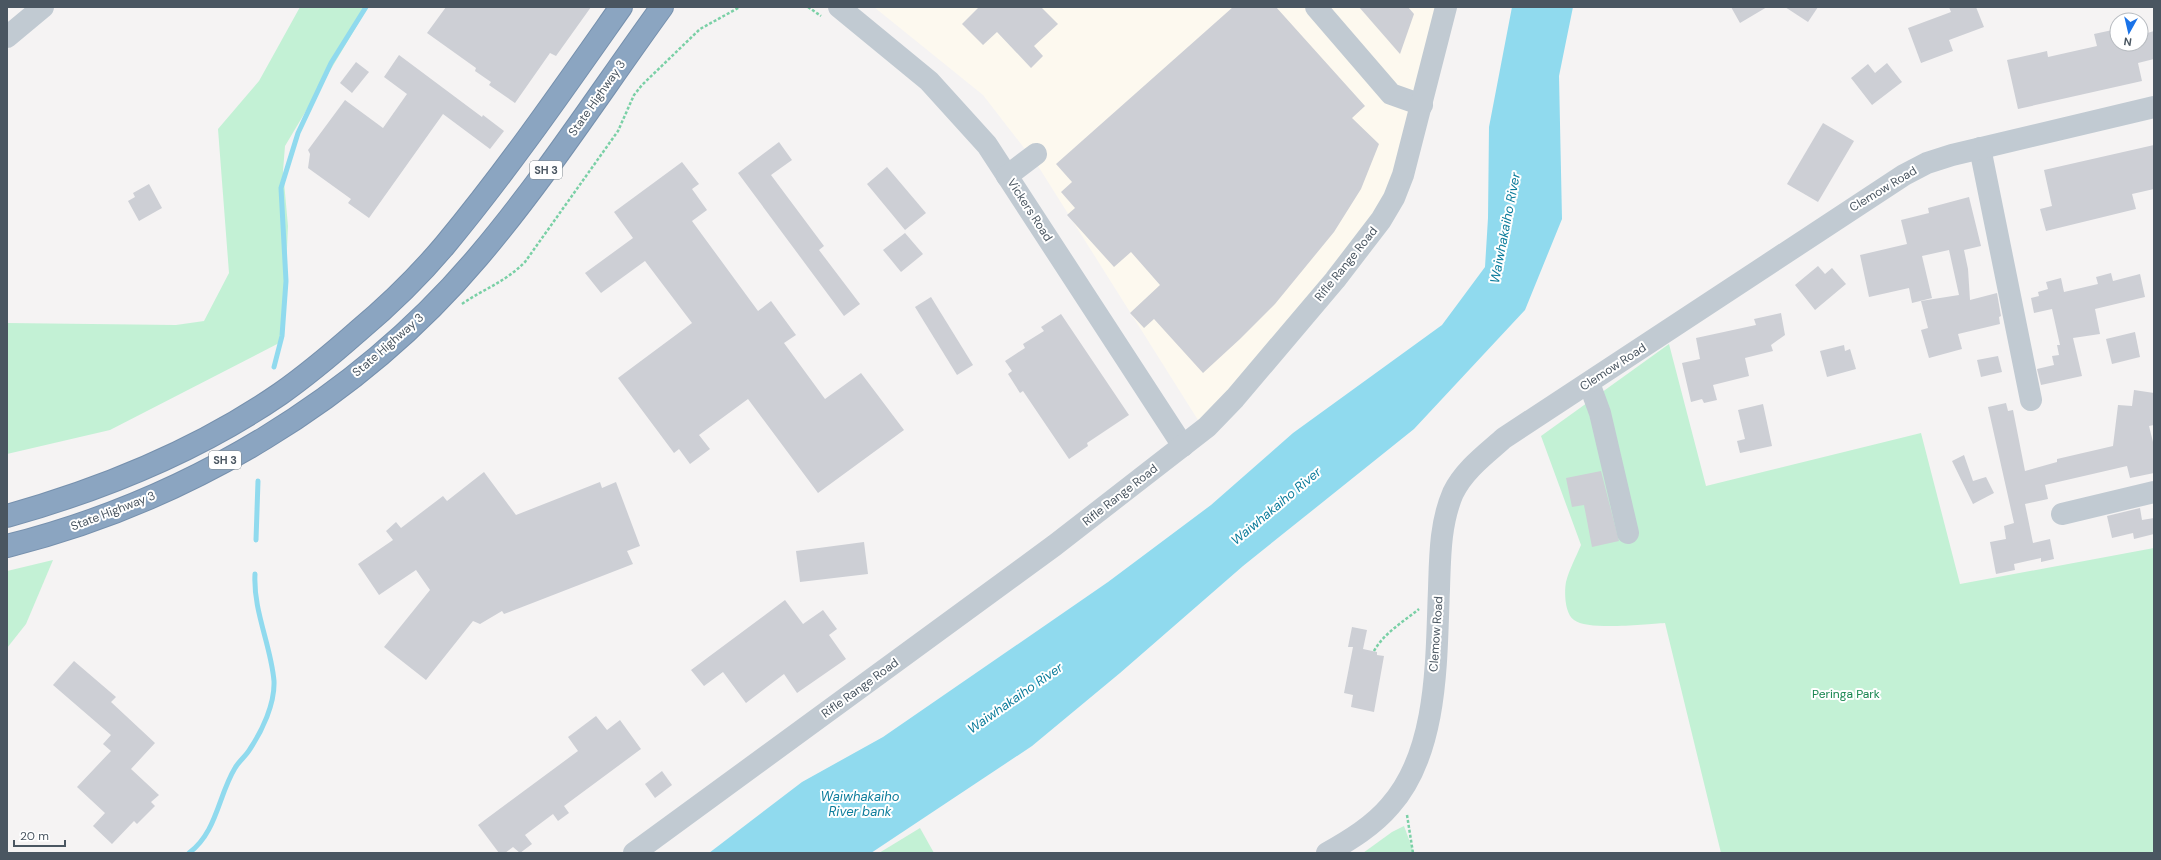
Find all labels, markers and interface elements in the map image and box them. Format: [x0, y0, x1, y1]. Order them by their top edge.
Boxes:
north arrow [2109, 12, 2149, 52]
text: N [2123, 34, 2133, 49]
street label: State Highway 3 [565, 57, 629, 139]
road number: SH 3 [530, 161, 562, 179]
street label: Clemow Road [1846, 163, 1920, 215]
water label: Waiwhakaiho River [1486, 170, 1524, 285]
street label: Vickers Road [1004, 176, 1056, 244]
street label: Rifle Range Road [1311, 223, 1381, 305]
street label: State Highway 3 [349, 310, 427, 380]
street label: Clemow Road [1577, 340, 1649, 394]
road number: SH 3 [209, 451, 241, 469]
street label: Rifle Range Road [1079, 461, 1161, 529]
water label: Waiwhakaiho River [1227, 463, 1325, 549]
street label: State Highway 3 [68, 487, 158, 535]
street label: Clemow Road [1425, 596, 1447, 672]
street label: Rifle Range Road [818, 655, 902, 721]
water label: Waiwhakaiho River [964, 658, 1067, 737]
park label: Peringa Park [1812, 686, 1880, 702]
water label: Waiwhakaiho River bank [821, 788, 900, 820]
scale bar [14, 822, 65, 848]
text: 20 m [20, 828, 49, 844]

